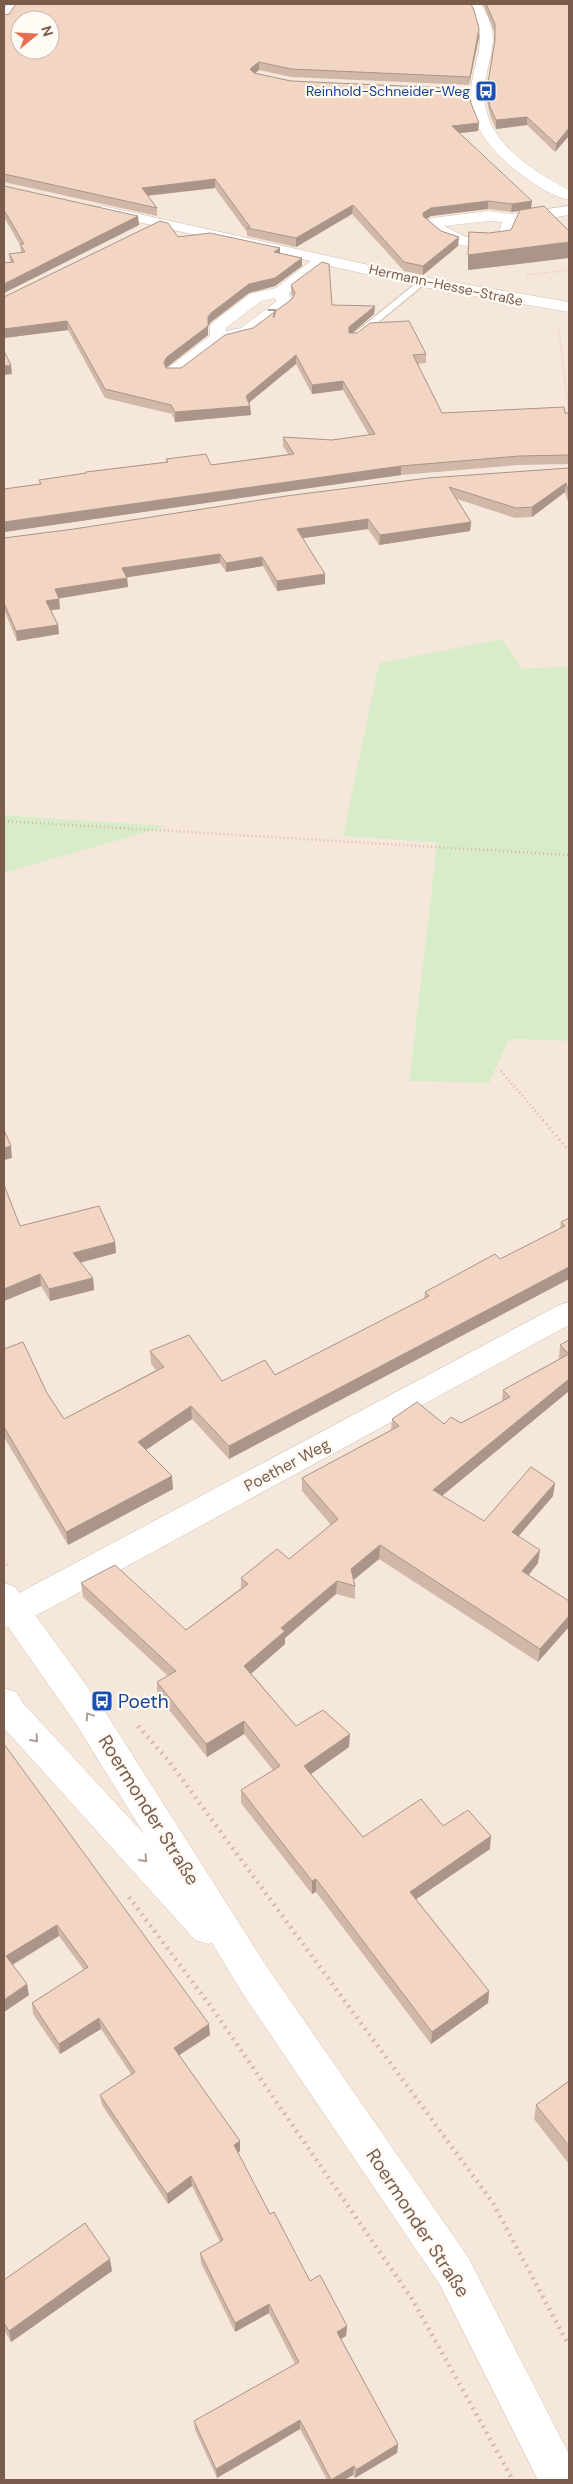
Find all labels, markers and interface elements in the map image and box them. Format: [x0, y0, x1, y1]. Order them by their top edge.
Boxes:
north arrow [10, 10, 60, 60]
text: N [37, 23, 58, 39]
bus stop icon: Reinhold-Schneider-Weg [474, 79, 498, 103]
place label: Reinhold-Schneider-Weg [306, 82, 470, 100]
street label: Hermann-Hesse-Straße [367, 260, 525, 310]
one-way arrow [267, 310, 276, 318]
street label: Poether Weg [240, 1434, 334, 1496]
bus stop icon: Poeth [90, 1689, 114, 1713]
place label: Poeth [118, 1689, 169, 1714]
one-way arrow [86, 1712, 95, 1721]
street label: Roermonder Straße [93, 1730, 205, 1890]
one-way arrow [29, 1733, 38, 1742]
one-way arrow [139, 1853, 148, 1862]
street label: Roermonder Straße [361, 2144, 475, 2302]

